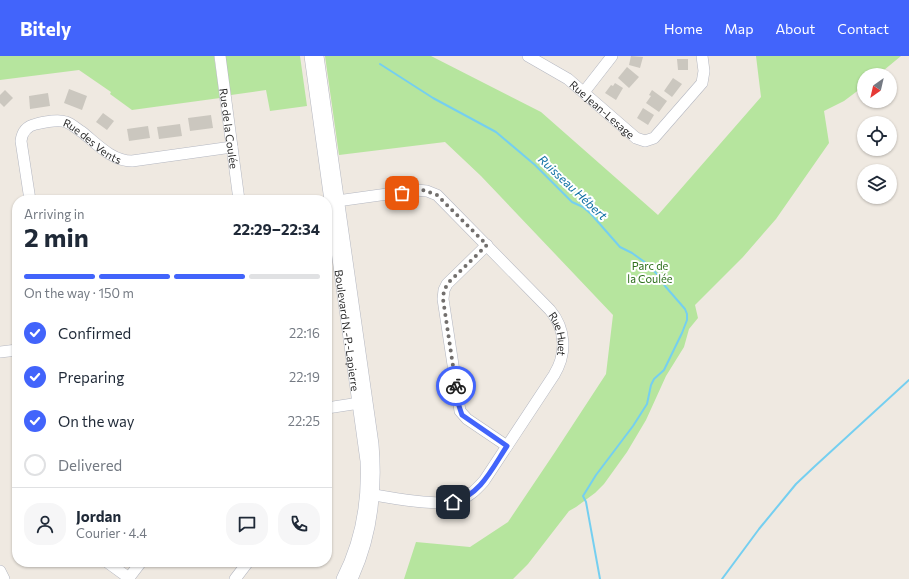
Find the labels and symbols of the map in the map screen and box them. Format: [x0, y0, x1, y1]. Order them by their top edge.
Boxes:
north arrow [857, 68, 897, 108]
street label: Rue Jean-Lesage [568, 77, 638, 141]
street label: Rue de la Coulée [218, 87, 241, 170]
street label: Rue des Vents [62, 115, 124, 166]
water label: Ruisseau Hébert [536, 152, 611, 223]
pin [385, 176, 419, 210]
park label: Parc de la Coulée [627, 259, 673, 285]
street label: Boulevard N.-P.-Lapierre [333, 269, 363, 392]
street label: Rue Huet [547, 309, 570, 358]
courier [436, 366, 476, 406]
pin [436, 485, 470, 519]

